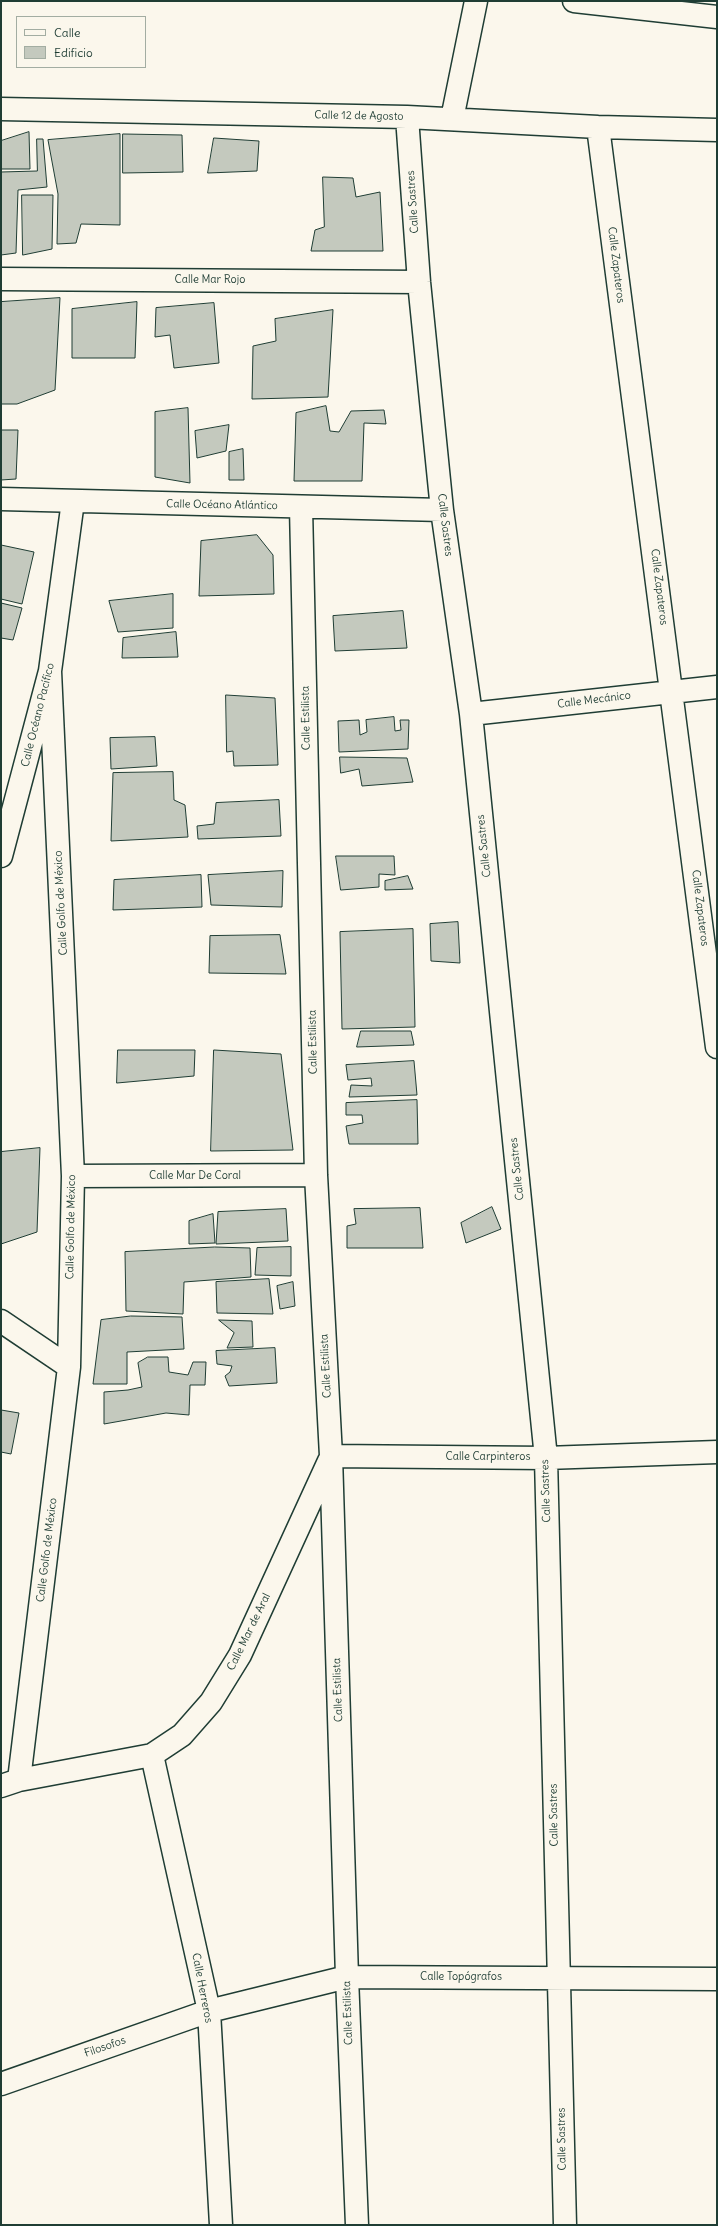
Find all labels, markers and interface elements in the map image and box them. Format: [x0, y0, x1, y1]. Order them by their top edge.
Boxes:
legend [16, 16, 146, 68]
text: Calle [54, 25, 81, 40]
text: Edificio [54, 45, 93, 60]
street label: Calle 12 de Agosto [314, 109, 404, 123]
street label: Calle Sastres [404, 170, 422, 234]
street label: Calle Zapateros [605, 226, 627, 304]
street label: Calle Mar Rojo [175, 273, 245, 287]
street label: Calle Sastres [435, 493, 455, 557]
street label: Calle Océano Atlántico [166, 497, 278, 513]
street label: Calle Zapateros [648, 548, 670, 626]
street label: Calle Océano Pacífico [19, 662, 57, 768]
street label: Calle Estilista [299, 686, 313, 750]
street label: Calle Mecánico [556, 689, 632, 711]
street label: Calle Sastres [474, 814, 494, 878]
street label: Calle Golfo de México [52, 850, 70, 956]
street label: Calle Zapateros [689, 869, 711, 947]
street label: Calle Estilista [306, 1010, 320, 1074]
street label: Calle Sastres [507, 1137, 527, 1201]
street label: Calle Mar De Coral [149, 1169, 241, 1183]
street label: Calle Golfo de México [63, 1174, 79, 1280]
street label: Calle Estilista [318, 1333, 334, 1399]
street label: Calle Carpinteros [446, 1450, 530, 1464]
street label: Calle Sastres [538, 1459, 554, 1523]
street label: Calle Golfo de México [34, 1497, 60, 1603]
street label: Calle Mar de Aral [225, 1591, 273, 1673]
street label: Calle Estilista [330, 1658, 346, 1722]
street label: Calle Sastres [547, 1783, 561, 1847]
street label: Calle Herreros [189, 1952, 215, 2024]
street label: Calle Topógrafos [420, 1970, 502, 1984]
street label: Calle Estilista [340, 1981, 356, 2045]
street label: Filosofos [82, 2034, 128, 2060]
street label: Calle Sastres [555, 2107, 569, 2171]

